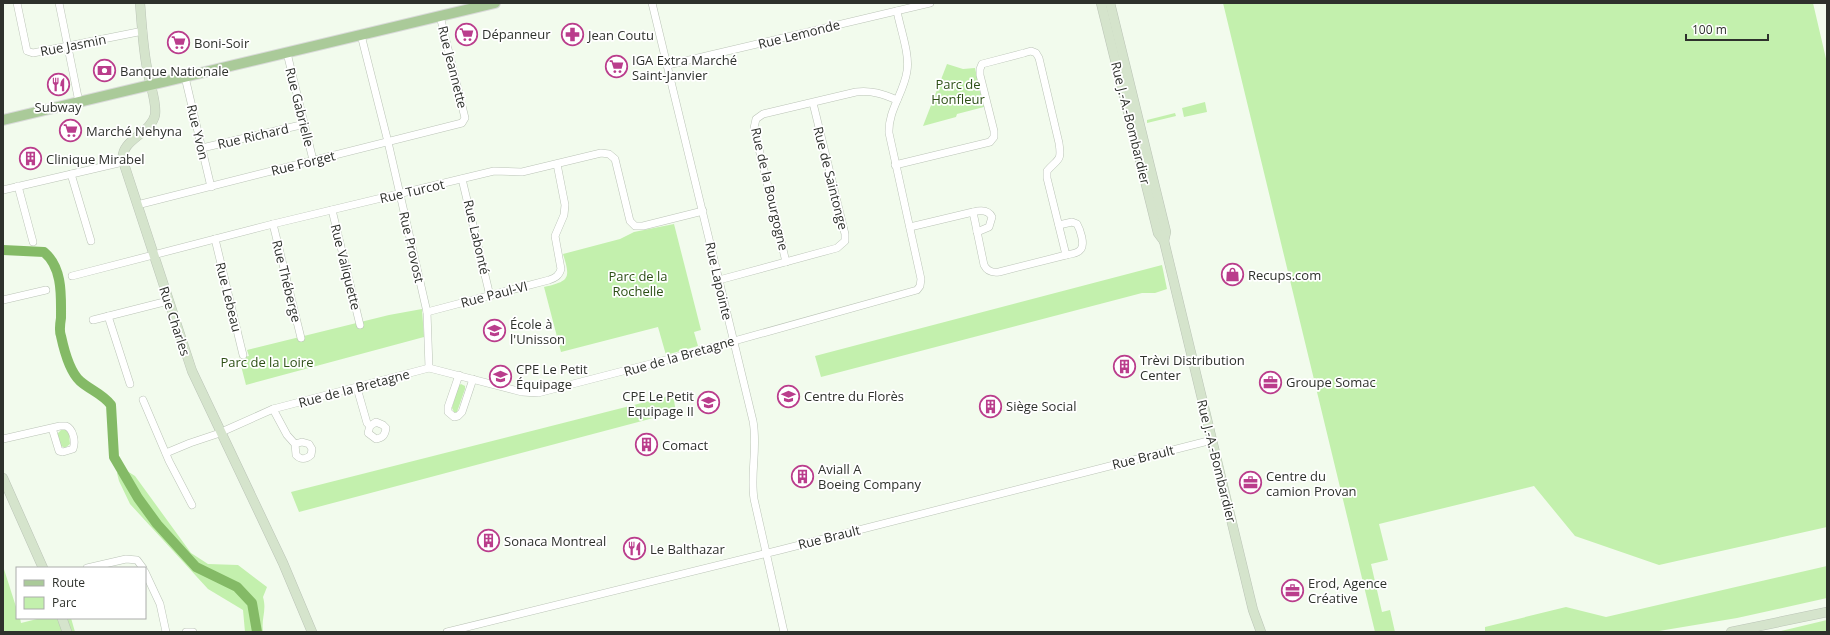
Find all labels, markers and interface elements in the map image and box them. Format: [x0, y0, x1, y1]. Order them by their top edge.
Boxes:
street label: Rue Lemonde [756, 15, 842, 53]
scale bar [1686, 16, 1768, 42]
supermarket icon: Dépanneur [454, 21, 480, 47]
text: 100 m [1692, 21, 1727, 38]
pharmacy icon: Jean Coutu [559, 22, 585, 48]
street label: Rue Jeannette [434, 24, 472, 110]
place label: Dépanneur [482, 25, 551, 43]
place label: Jean Coutu [586, 26, 654, 44]
street label: Rue Jasmin [38, 30, 108, 60]
supermarket icon: Boni-Soir [166, 30, 192, 56]
place label: Boni-Soir [194, 34, 250, 52]
place label: IGA Extra Marché Saint-Janvier [632, 51, 737, 84]
supermarket icon: IGA Extra Marché Saint-Janvier [603, 54, 629, 80]
bank icon: Banque Nationale [91, 58, 117, 84]
street label: Rue J.-A.-Bombardier [1107, 60, 1155, 187]
place label: Banque Nationale [120, 62, 229, 80]
street label: Rue Gabrielle [281, 65, 319, 149]
restaurant icon: Subway [45, 72, 71, 98]
park label: Parc de Honfleur [931, 75, 985, 108]
place label: Subway [35, 98, 82, 116]
street label: Rue Yvon [183, 103, 213, 161]
supermarket icon: Marché Nehyna [57, 118, 83, 144]
street label: Rue Richard [216, 119, 290, 153]
place label: Marché Nehyna [86, 122, 182, 140]
street label: Rue de Saintonge [809, 125, 853, 231]
street label: Rue de la Bourgogne [747, 126, 793, 252]
building icon: Clinique Mirabel [18, 146, 44, 172]
street label: Rue Forget [269, 146, 337, 180]
place label: Clinique Mirabel [46, 150, 145, 168]
street label: Rue Turcot [378, 175, 446, 207]
street label: Rue Labonté [460, 198, 494, 276]
street label: Rue Provost [395, 210, 429, 285]
street label: Rue Valiquette [327, 222, 365, 312]
street label: Rue Théberge [268, 238, 306, 324]
street label: Rue Lapointe [701, 240, 737, 322]
street label: Rue Lebeau [212, 260, 246, 334]
shop icon: Recups.com [1219, 262, 1245, 288]
place label: Recups.com [1248, 266, 1321, 284]
park label: Parc de la Rochelle [608, 267, 668, 300]
street label: Rue Paul-VI [459, 276, 529, 312]
street label: Rue Charles [155, 284, 195, 358]
place label: École à l'Unisson [510, 315, 565, 348]
school or university icon: École à l'Unisson [481, 318, 507, 344]
street label: Rue de la Bretagne [622, 332, 736, 380]
place label: Trèvi Distribution Center [1140, 351, 1245, 384]
park label: Parc de la Loire [221, 353, 313, 371]
building icon: Trèvi Distribution Center [1111, 354, 1137, 380]
place label: CPE Le Petit Équipage [516, 360, 588, 393]
school or university icon: CPE Le Petit Équipage [487, 363, 513, 389]
street label: Rue de la Bretagne [296, 365, 412, 411]
office icon: Groupe Somac [1258, 369, 1284, 395]
place label: Groupe Somac [1286, 373, 1376, 391]
school or university icon: Centre du Florès [776, 383, 802, 409]
place label: CPE Le Petit Equipage II [622, 387, 694, 420]
place label: Centre du Florès [804, 387, 904, 405]
school or university icon: CPE Le Petit Equipage II [696, 390, 722, 416]
building icon: Siège Social [977, 393, 1003, 419]
place label: Siège Social [1006, 397, 1076, 415]
street label: Rue J.-A.-Bombardier [1193, 398, 1241, 525]
building icon: Comact [634, 432, 660, 458]
place label: Comact [662, 436, 708, 454]
street label: Rue Brault [1110, 440, 1176, 473]
place label: Aviall A Boeing Company [818, 460, 921, 493]
building icon: Aviall A Boeing Company [789, 463, 815, 489]
place label: Centre du camion Provan [1266, 467, 1357, 500]
office icon: Centre du camion Provan [1238, 470, 1264, 496]
street label: Rue Brault [796, 520, 862, 553]
building icon: Sonaca Montreal [475, 528, 501, 554]
place label: Sonaca Montreal [504, 532, 606, 550]
restaurant icon: Le Balthazar [622, 536, 648, 562]
place label: Le Balthazar [650, 540, 726, 558]
legend [16, 567, 146, 619]
text: Route [52, 574, 85, 591]
place label: Erod, Agence Créative [1308, 574, 1387, 607]
office icon: Erod, Agence Créative [1279, 577, 1305, 603]
text: Parc [52, 594, 77, 611]

